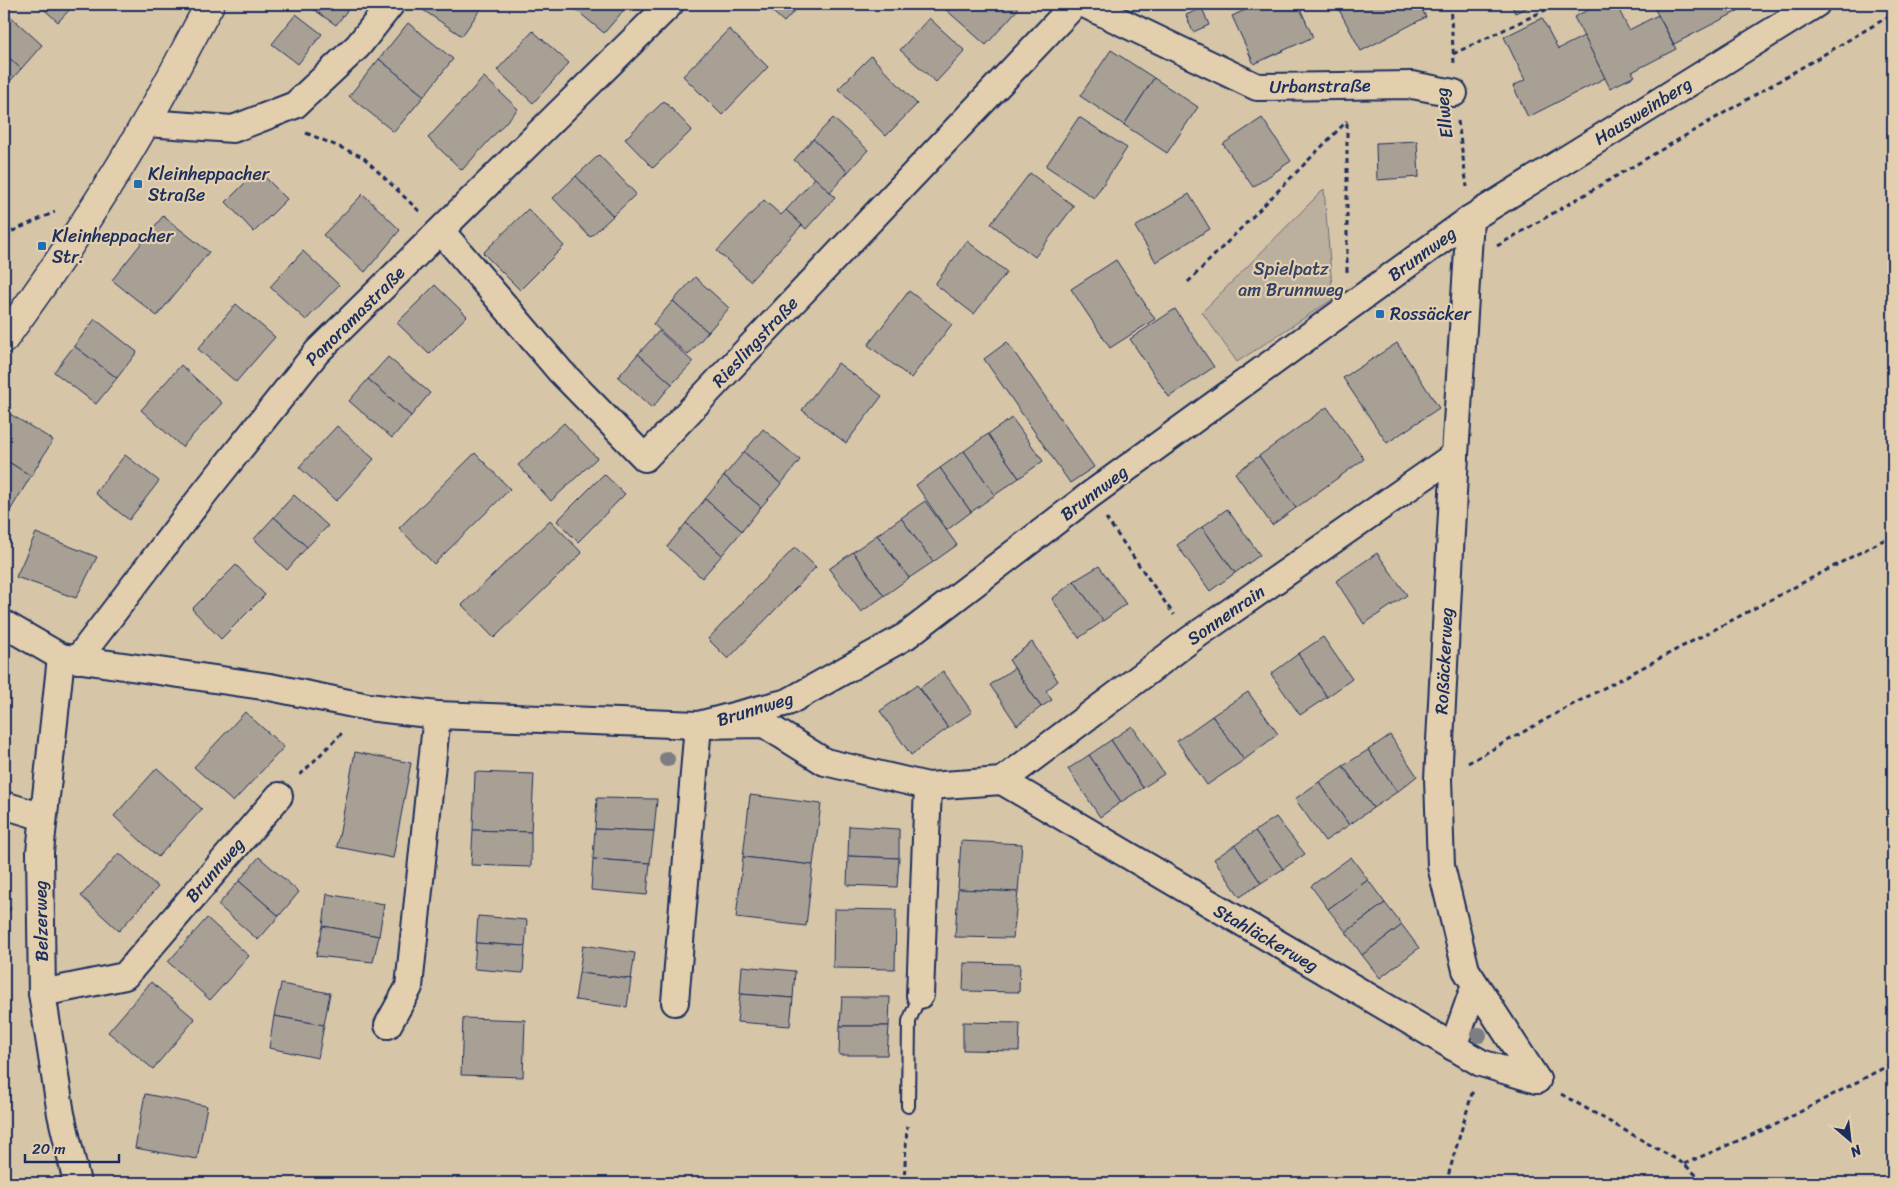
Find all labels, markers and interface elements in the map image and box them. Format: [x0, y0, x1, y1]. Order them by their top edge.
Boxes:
street label: Hausweinberg [1587, 68, 1699, 154]
street label: Urbanstraße [1269, 69, 1371, 103]
street label: Ellweg [1425, 86, 1463, 140]
place label: Kleinheppacher Straße [148, 158, 271, 211]
marker: Kleinheppacher Straße [132, 178, 144, 190]
street label: Brunnweg [1381, 218, 1463, 290]
place label: Kleinheppacher Str. [52, 220, 175, 273]
marker: Kleinheppacher Str. [36, 240, 48, 252]
park label: Spielpatz am Brunnweg [1238, 253, 1344, 306]
street label: Panoramastraße [297, 258, 413, 374]
street label: Rieslingstraße [704, 289, 806, 395]
place label: Rossäcker [1390, 298, 1472, 330]
marker: Rossäcker [1374, 308, 1386, 320]
street label: Brunnweg [1053, 457, 1135, 529]
street label: Sonnenrain [1180, 576, 1272, 654]
street label: Roßäckerweg [1425, 607, 1463, 715]
street label: Brunnweg [713, 682, 797, 736]
street label: Brunnweg [177, 830, 253, 910]
street label: Belzerweg [24, 880, 58, 962]
street label: Stahläckerweg [1207, 895, 1325, 981]
north arrow [1824, 1114, 1874, 1164]
scale bar [25, 1132, 119, 1164]
text: 20 m [32, 1136, 66, 1162]
text: N [1845, 1137, 1867, 1164]

